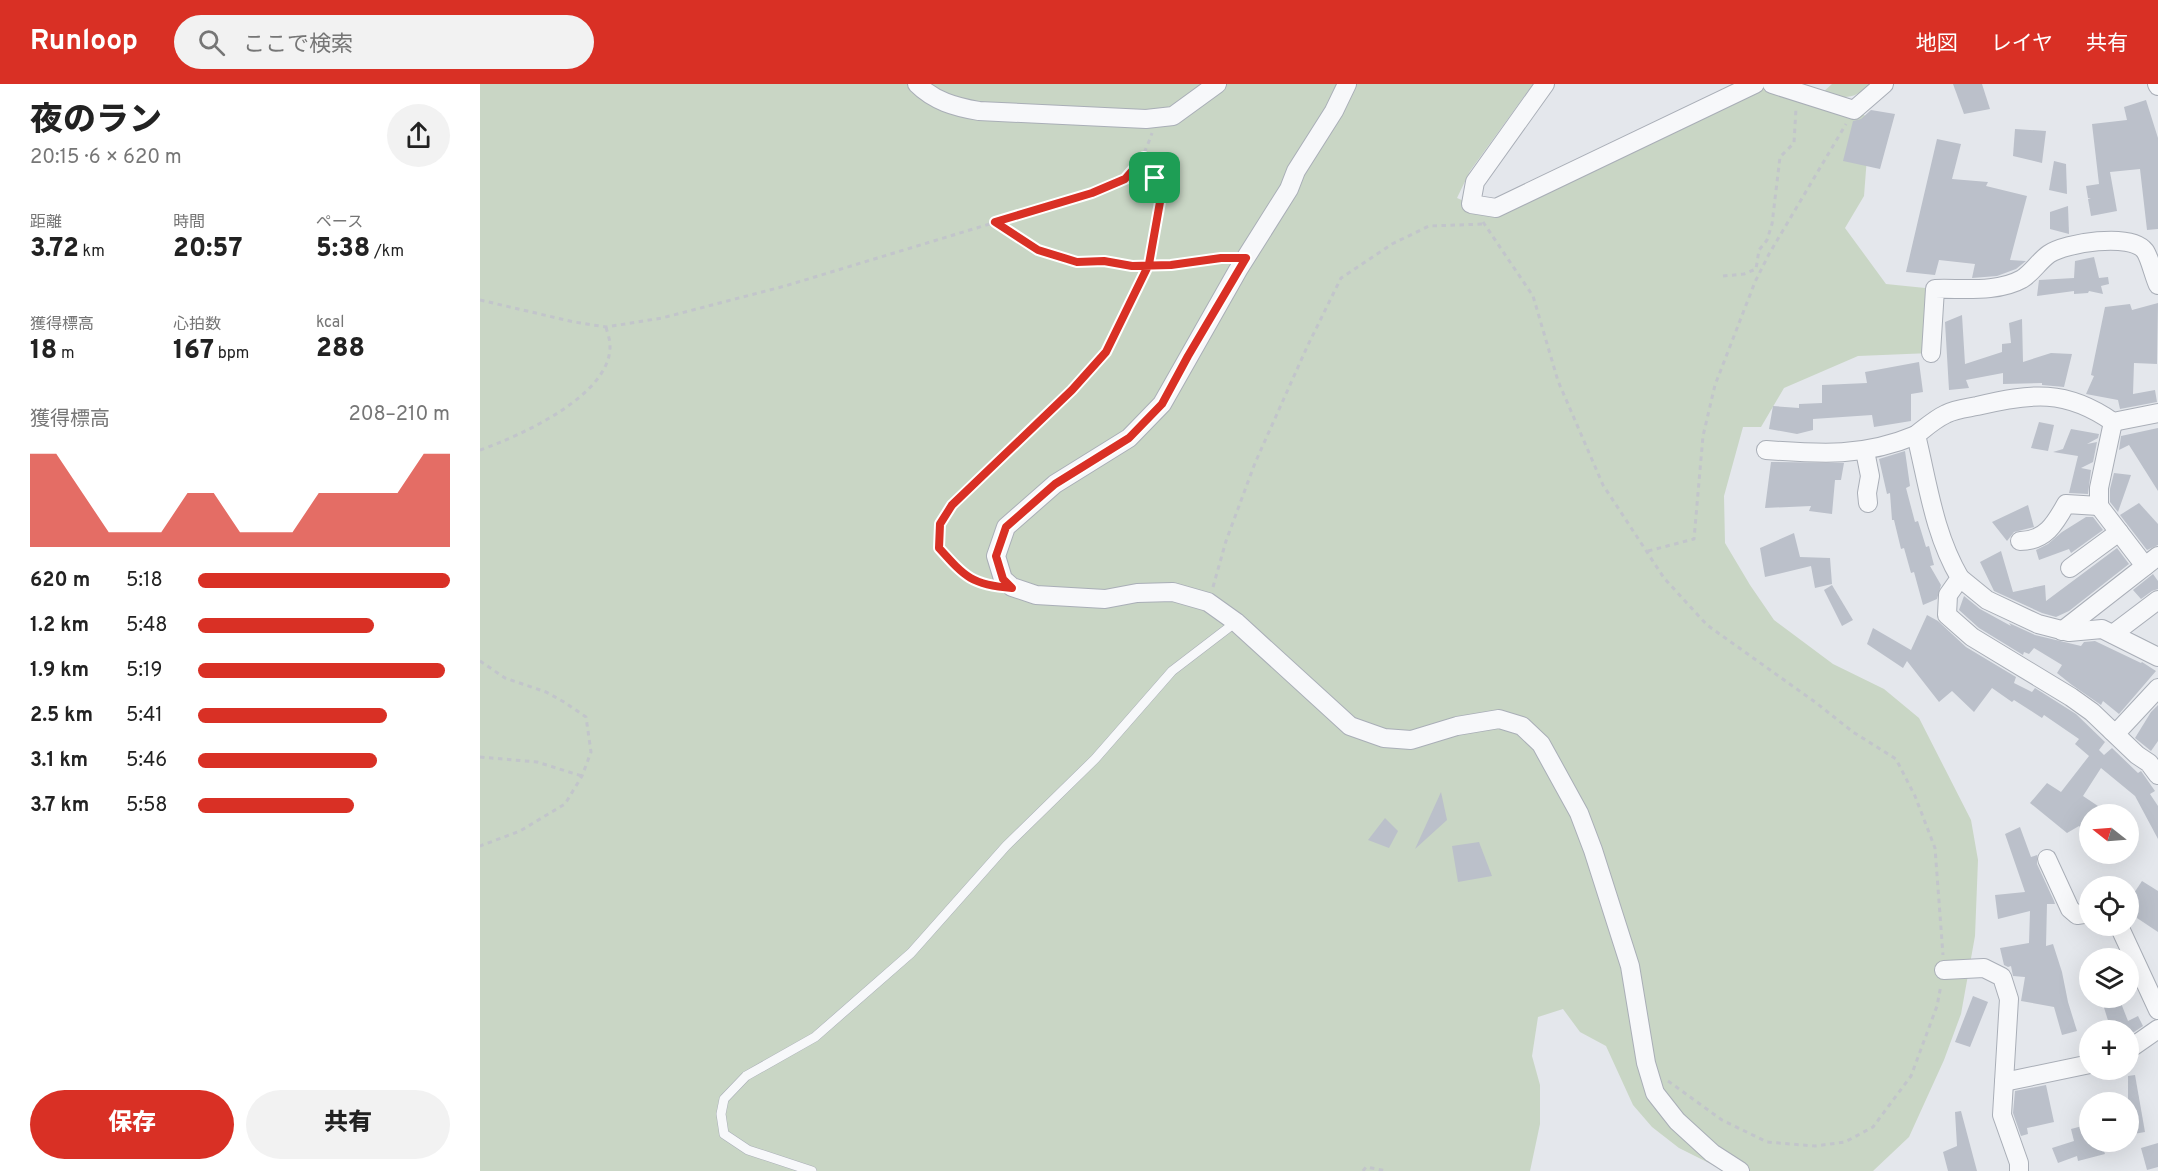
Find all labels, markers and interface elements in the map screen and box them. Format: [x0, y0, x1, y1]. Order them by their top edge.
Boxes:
search box [174, 15, 594, 69]
text: Runloop [30, 24, 138, 60]
icon: search [195, 26, 228, 59]
text: 地図 [1916, 31, 1958, 58]
text: レイヤ [1991, 31, 2053, 58]
text: 共有 [2086, 31, 2128, 58]
text: ここで検索 [243, 32, 353, 59]
text: 夜のラン [30, 101, 162, 143]
button: share [387, 104, 450, 167]
text: 20:15 · 6 × 620 m [30, 145, 182, 171]
pin [1129, 152, 1180, 203]
icon: arrive [1138, 161, 1171, 194]
text: 距離 [30, 213, 62, 233]
text: 時間 [173, 213, 205, 233]
text: ペース [316, 213, 363, 233]
text: 3.72 [30, 233, 79, 266]
text: 20:57 [173, 233, 243, 266]
text: 5:38 [316, 233, 370, 266]
text: km [79, 242, 105, 262]
text: /km [370, 242, 404, 262]
text: kcal [316, 313, 344, 333]
text: 獲得標高 [30, 315, 94, 335]
text: 心拍数 [173, 315, 221, 335]
text: 288 [316, 333, 365, 366]
text: 18 [30, 335, 57, 368]
text: 167 [173, 335, 214, 368]
text: m [57, 344, 74, 364]
text: bpm [214, 344, 249, 364]
text: 208–210 m [348, 402, 450, 428]
text: 獲得標高 [30, 407, 110, 433]
text: 620 m [30, 568, 90, 594]
text: 5:18 [126, 568, 163, 594]
text: 1.2 km [30, 613, 89, 639]
text: 5:48 [126, 613, 168, 639]
text: 1.9 km [30, 658, 89, 684]
text: 5:19 [126, 658, 162, 684]
text: 2.5 km [30, 703, 93, 729]
text: 5:41 [126, 703, 163, 729]
text: 3.1 km [30, 748, 88, 774]
text: 5:46 [126, 748, 167, 774]
text: 3.7 km [30, 793, 89, 819]
text: 5:58 [126, 793, 168, 819]
north arrow [2079, 804, 2139, 864]
map controls [2079, 804, 2139, 1152]
button: locate [2079, 876, 2139, 936]
button: layers [2079, 948, 2139, 1008]
button: + [2079, 1020, 2139, 1080]
button: 保存 [30, 1090, 234, 1159]
button: 共有 [246, 1090, 450, 1159]
button: − [2079, 1092, 2139, 1152]

